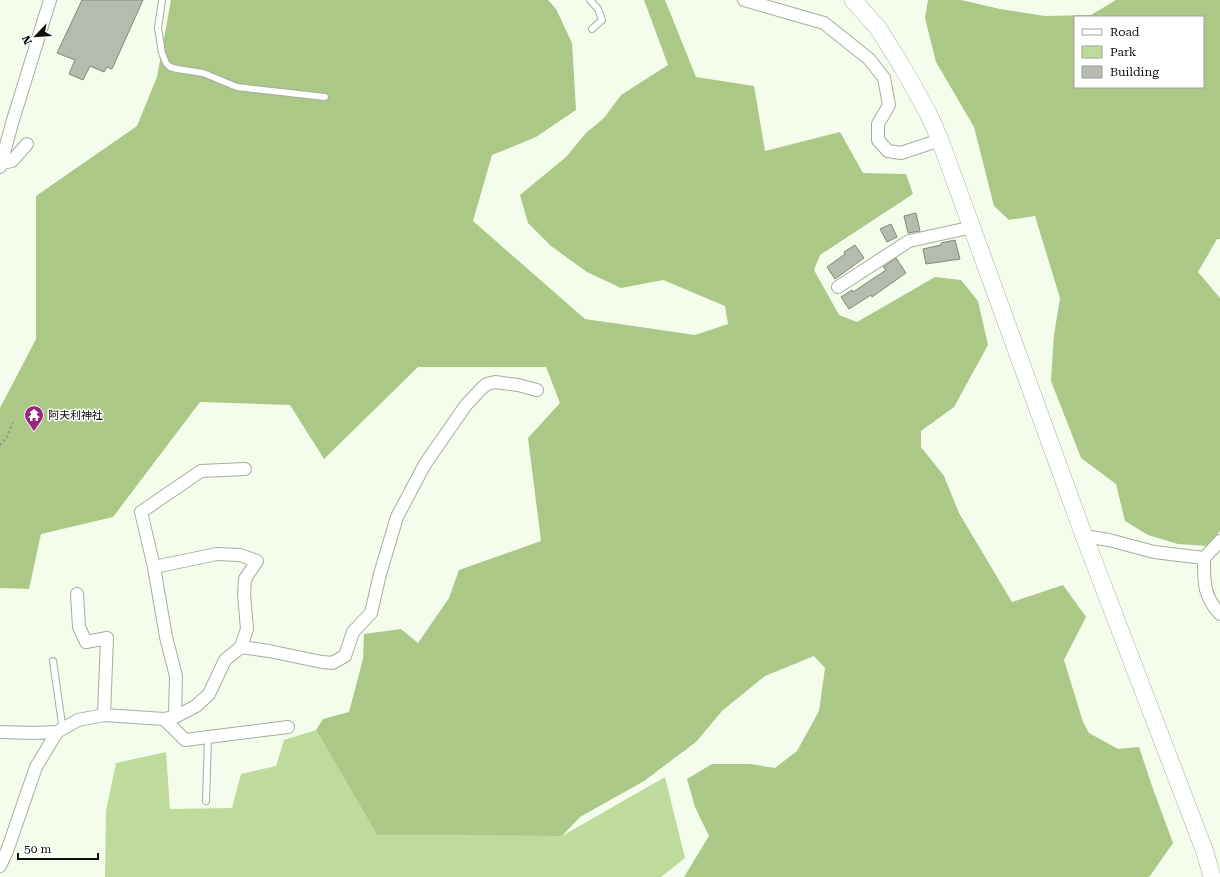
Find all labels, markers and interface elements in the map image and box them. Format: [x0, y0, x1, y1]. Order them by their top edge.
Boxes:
north arrow [16, 16, 56, 56]
legend [1074, 16, 1204, 88]
text: Road [1110, 25, 1140, 39]
text: N [19, 33, 35, 47]
text: Park [1110, 45, 1137, 59]
text: Building [1110, 65, 1159, 79]
temple icon: 阿夫利神社 [23, 404, 45, 432]
place label: 阿夫利神社 [48, 409, 103, 422]
scale bar [18, 835, 98, 861]
text: 50 m [24, 842, 51, 856]

